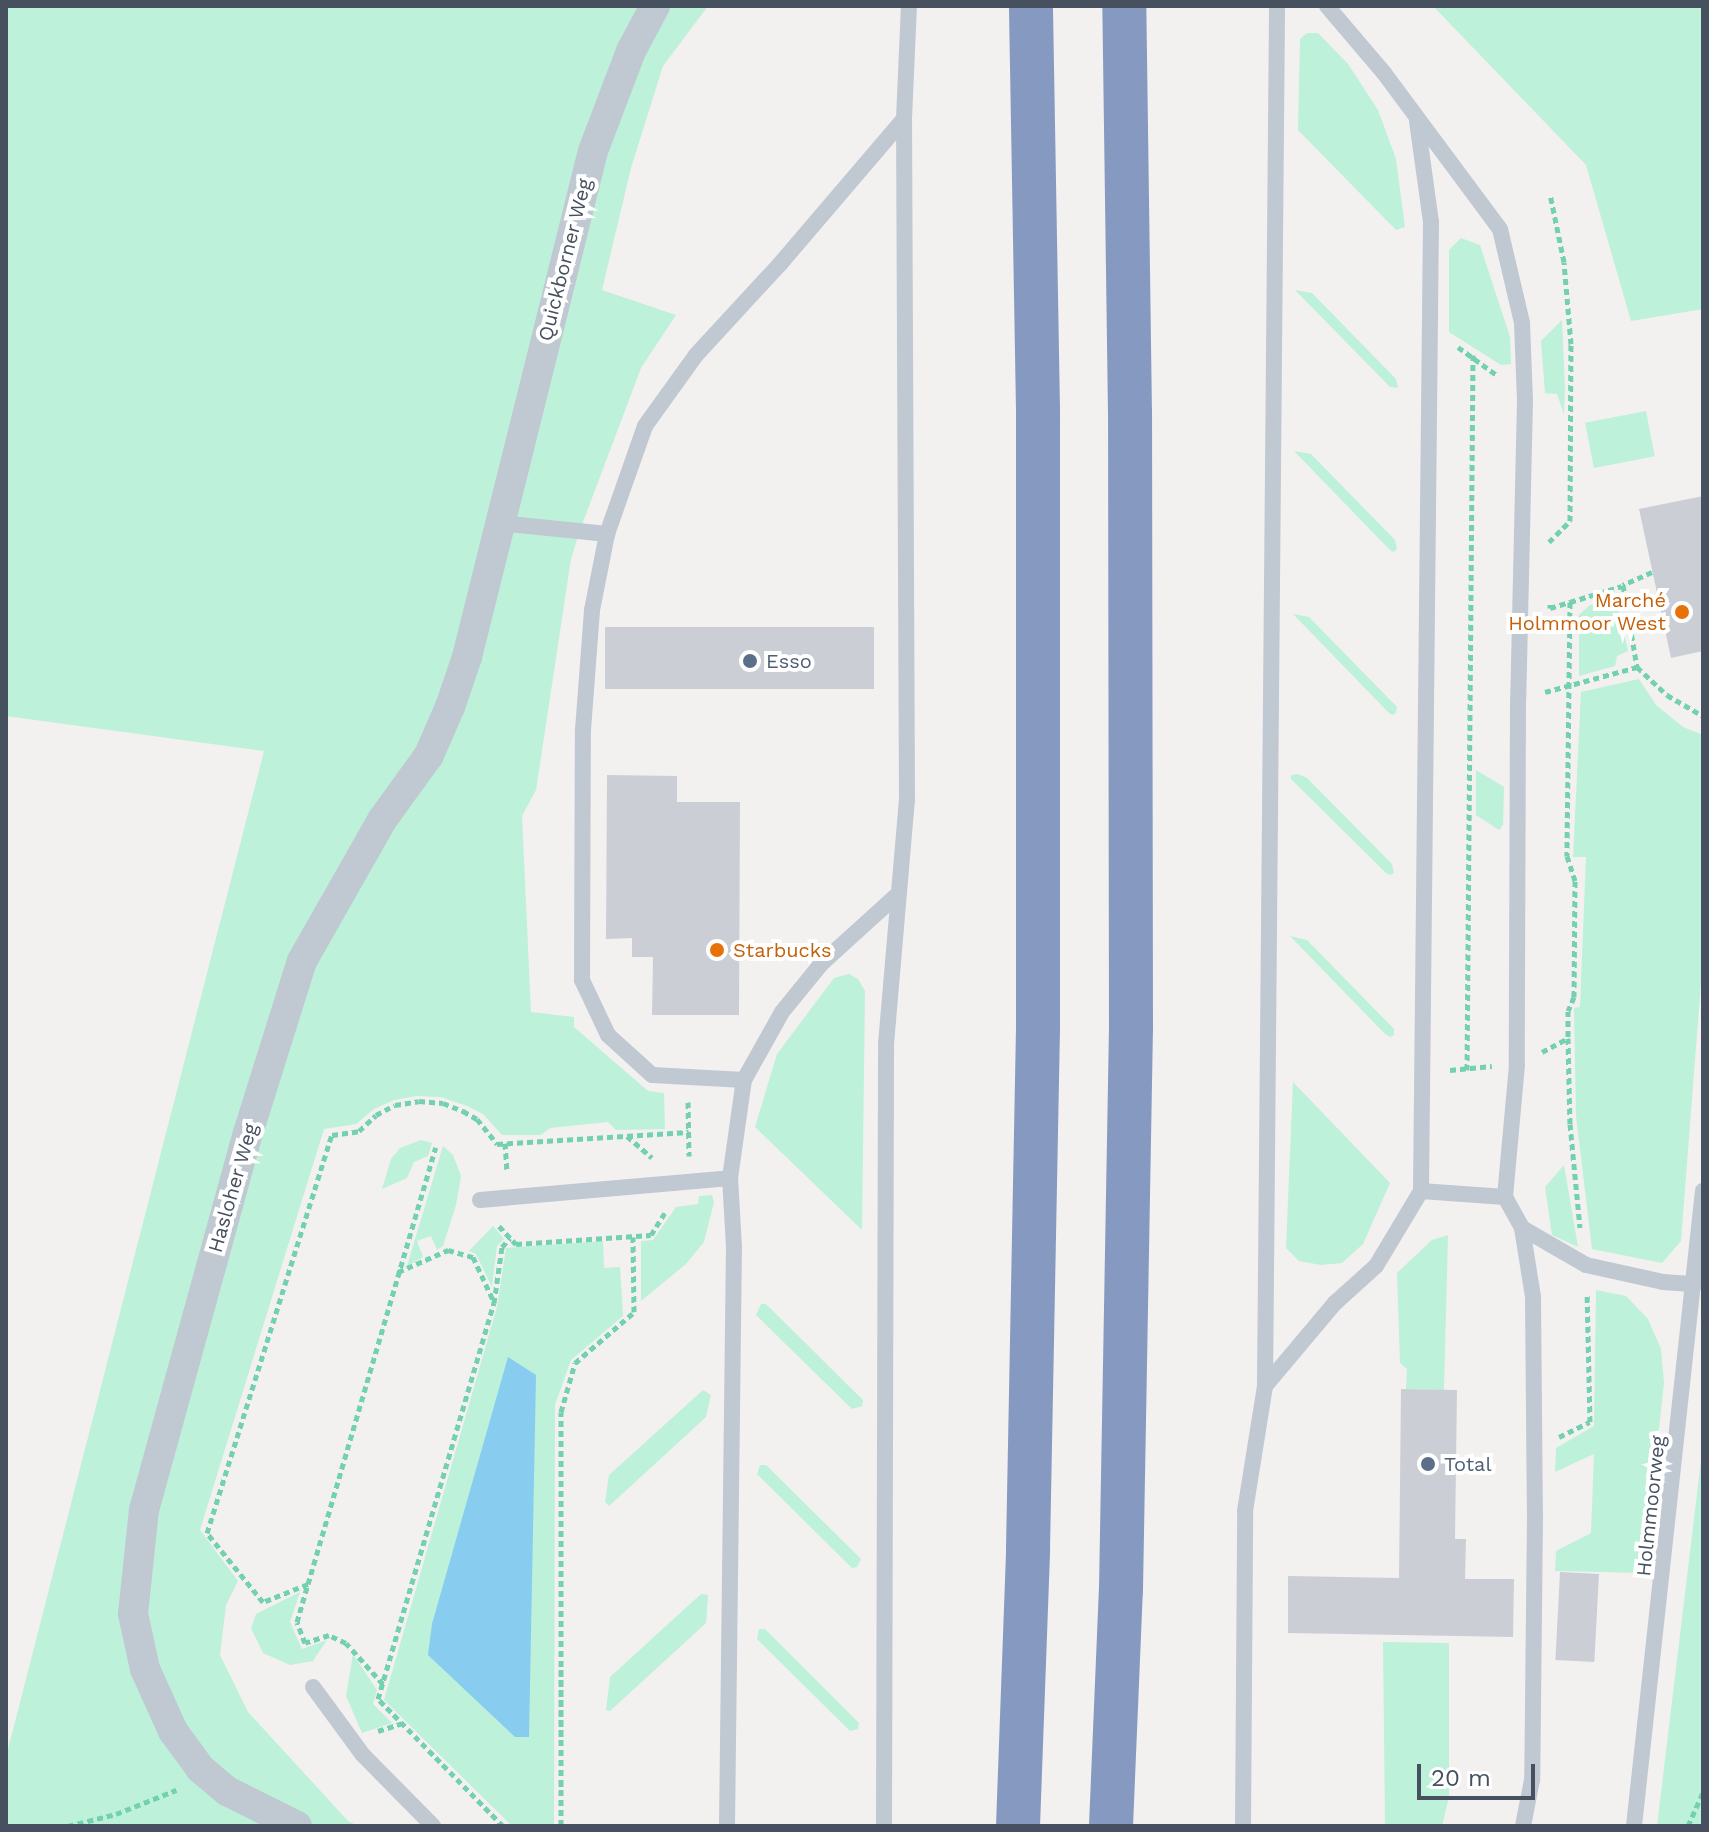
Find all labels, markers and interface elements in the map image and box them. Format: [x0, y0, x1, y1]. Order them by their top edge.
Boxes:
street label: Quickborner Weg [533, 176, 597, 344]
place label: Marché Holmmoor West [1507, 588, 1666, 635]
marker: Marché Holmmoor West [1673, 603, 1691, 621]
place label: Esso [766, 649, 812, 673]
marker: Esso [741, 652, 759, 670]
place label: Starbucks [733, 938, 831, 962]
marker: Starbucks [708, 941, 726, 959]
street label: Hasloher Weg [203, 1120, 263, 1256]
street label: Holmmoorweg [1632, 1434, 1670, 1578]
place label: Total [1444, 1452, 1492, 1476]
marker: Total [1419, 1455, 1437, 1473]
scale bar [1421, 1748, 1539, 1798]
text: 20 m [1431, 1764, 1491, 1792]

